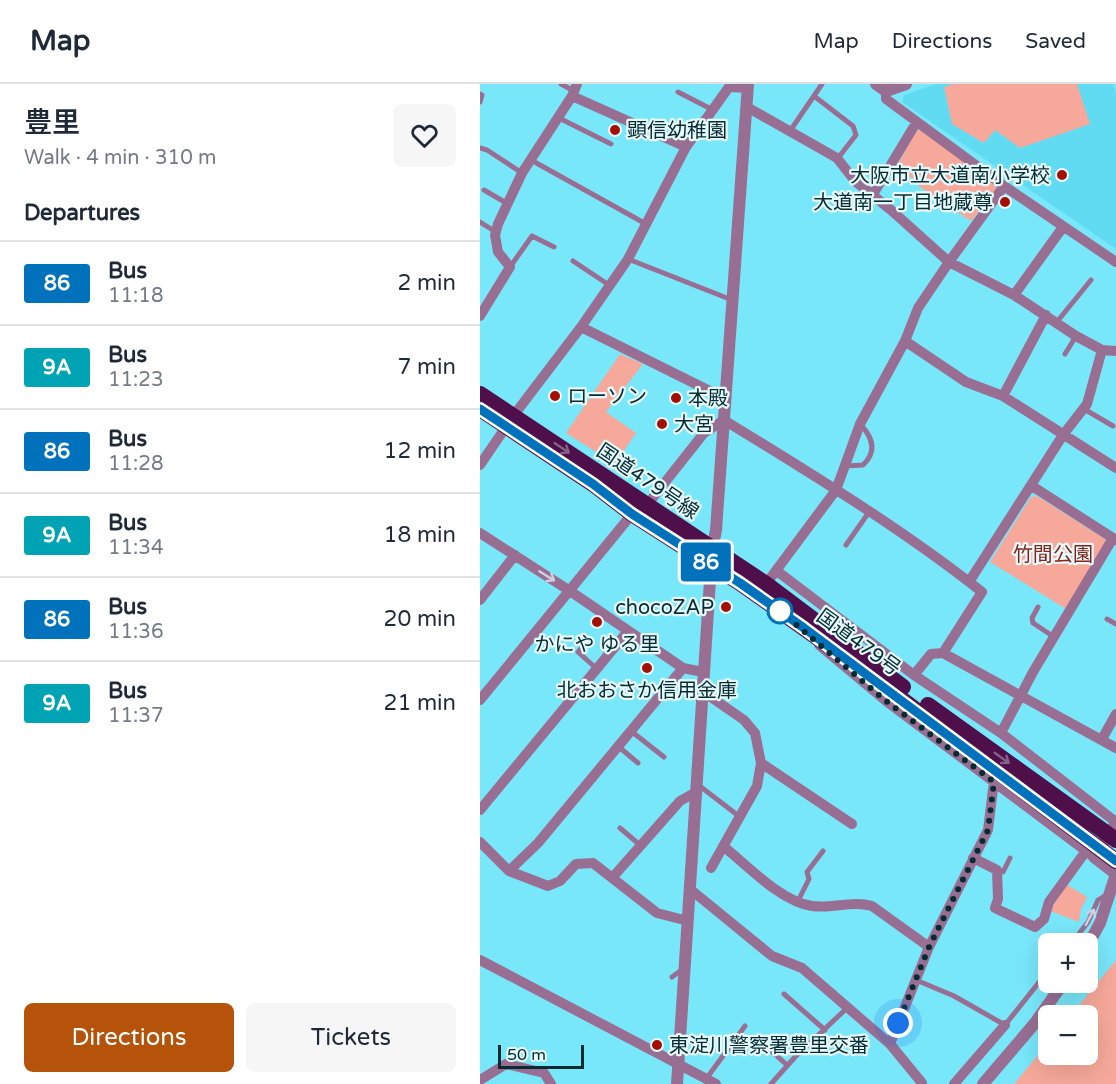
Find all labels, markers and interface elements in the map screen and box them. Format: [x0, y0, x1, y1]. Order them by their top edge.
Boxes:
text: Map [30, 24, 90, 58]
text: Map [813, 29, 859, 54]
text: Directions [892, 29, 992, 54]
text: Saved [1025, 29, 1086, 54]
button: heart [393, 104, 456, 167]
text: 豊里 [24, 106, 80, 140]
place label: 顕信幼稚園 [627, 119, 727, 143]
marker: 顕信幼稚園 [608, 123, 622, 137]
text: Walk · 4 min · 310 m [24, 146, 216, 170]
place label: 大阪市立大道南小学校 [850, 164, 1050, 188]
marker: 大阪市立大道南小学校 [1055, 168, 1069, 182]
place label: 大道南一丁目地蔵尊 [813, 191, 993, 215]
marker: 大道南一丁目地蔵尊 [998, 195, 1012, 209]
text: Departures [24, 200, 140, 226]
text: Bus [108, 258, 147, 284]
text: 2 min [397, 270, 456, 296]
text: 86 [44, 271, 70, 296]
text: 11:18 [108, 284, 163, 308]
text: Bus [108, 342, 147, 368]
text: 7 min [397, 354, 456, 380]
text: 9A [43, 355, 71, 380]
text: 11:23 [108, 368, 163, 392]
place label: ローソン [567, 385, 647, 409]
place label: 本殿 [688, 387, 728, 411]
marker: ローソン [548, 389, 562, 403]
marker: 本殿 [669, 391, 683, 405]
place label: 大宮 [674, 413, 714, 437]
marker: 大宮 [655, 417, 669, 431]
text: Bus [108, 426, 147, 452]
text: 12 min [384, 438, 456, 464]
text: 86 [44, 439, 70, 464]
street label: 国道479号線 [592, 439, 703, 525]
one-way arrow [553, 442, 570, 454]
text: 11:28 [108, 452, 163, 476]
text: Bus [108, 510, 147, 536]
text: 18 min [384, 522, 456, 548]
text: 9A [43, 523, 71, 548]
text: 11:34 [108, 536, 163, 560]
line badge: 86 [679, 542, 733, 582]
park label: 竹間公園 [1013, 543, 1093, 567]
text: 86 [693, 550, 719, 575]
one-way arrow [538, 570, 555, 582]
text: Bus [108, 594, 147, 620]
place label: chocoZAP [615, 596, 714, 620]
unlabelled marker [767, 598, 793, 624]
marker: chocoZAP [719, 600, 733, 614]
street label: 国道479号 [812, 604, 905, 681]
text: 20 min [384, 606, 456, 632]
text: 86 [44, 607, 70, 632]
marker: かにや ゆる里 [590, 615, 604, 629]
text: 11:36 [108, 620, 163, 644]
place label: かにや ゆる里 [534, 633, 660, 657]
marker: 北おおさか信用金庫 [640, 661, 654, 675]
text: Bus [108, 678, 147, 704]
place label: 北おおさか信用金庫 [557, 679, 737, 703]
text: 21 min [384, 690, 456, 716]
text: 9A [43, 691, 71, 716]
text: 11:37 [108, 704, 163, 728]
one-way arrow [993, 752, 1009, 764]
one-way arrow [1084, 909, 1096, 926]
map controls [1038, 933, 1098, 1065]
button: + [1038, 933, 1098, 993]
button: Directions [24, 1003, 234, 1072]
button: Tickets [246, 1003, 456, 1072]
button: − [1038, 1005, 1098, 1065]
your location [883, 1008, 913, 1038]
place label: 東淀川警察署豊里交番 [669, 1034, 869, 1058]
marker: 東淀川警察署豊里交番 [650, 1038, 664, 1052]
scale bar [498, 1042, 584, 1070]
text: 50 m [507, 1045, 546, 1065]

